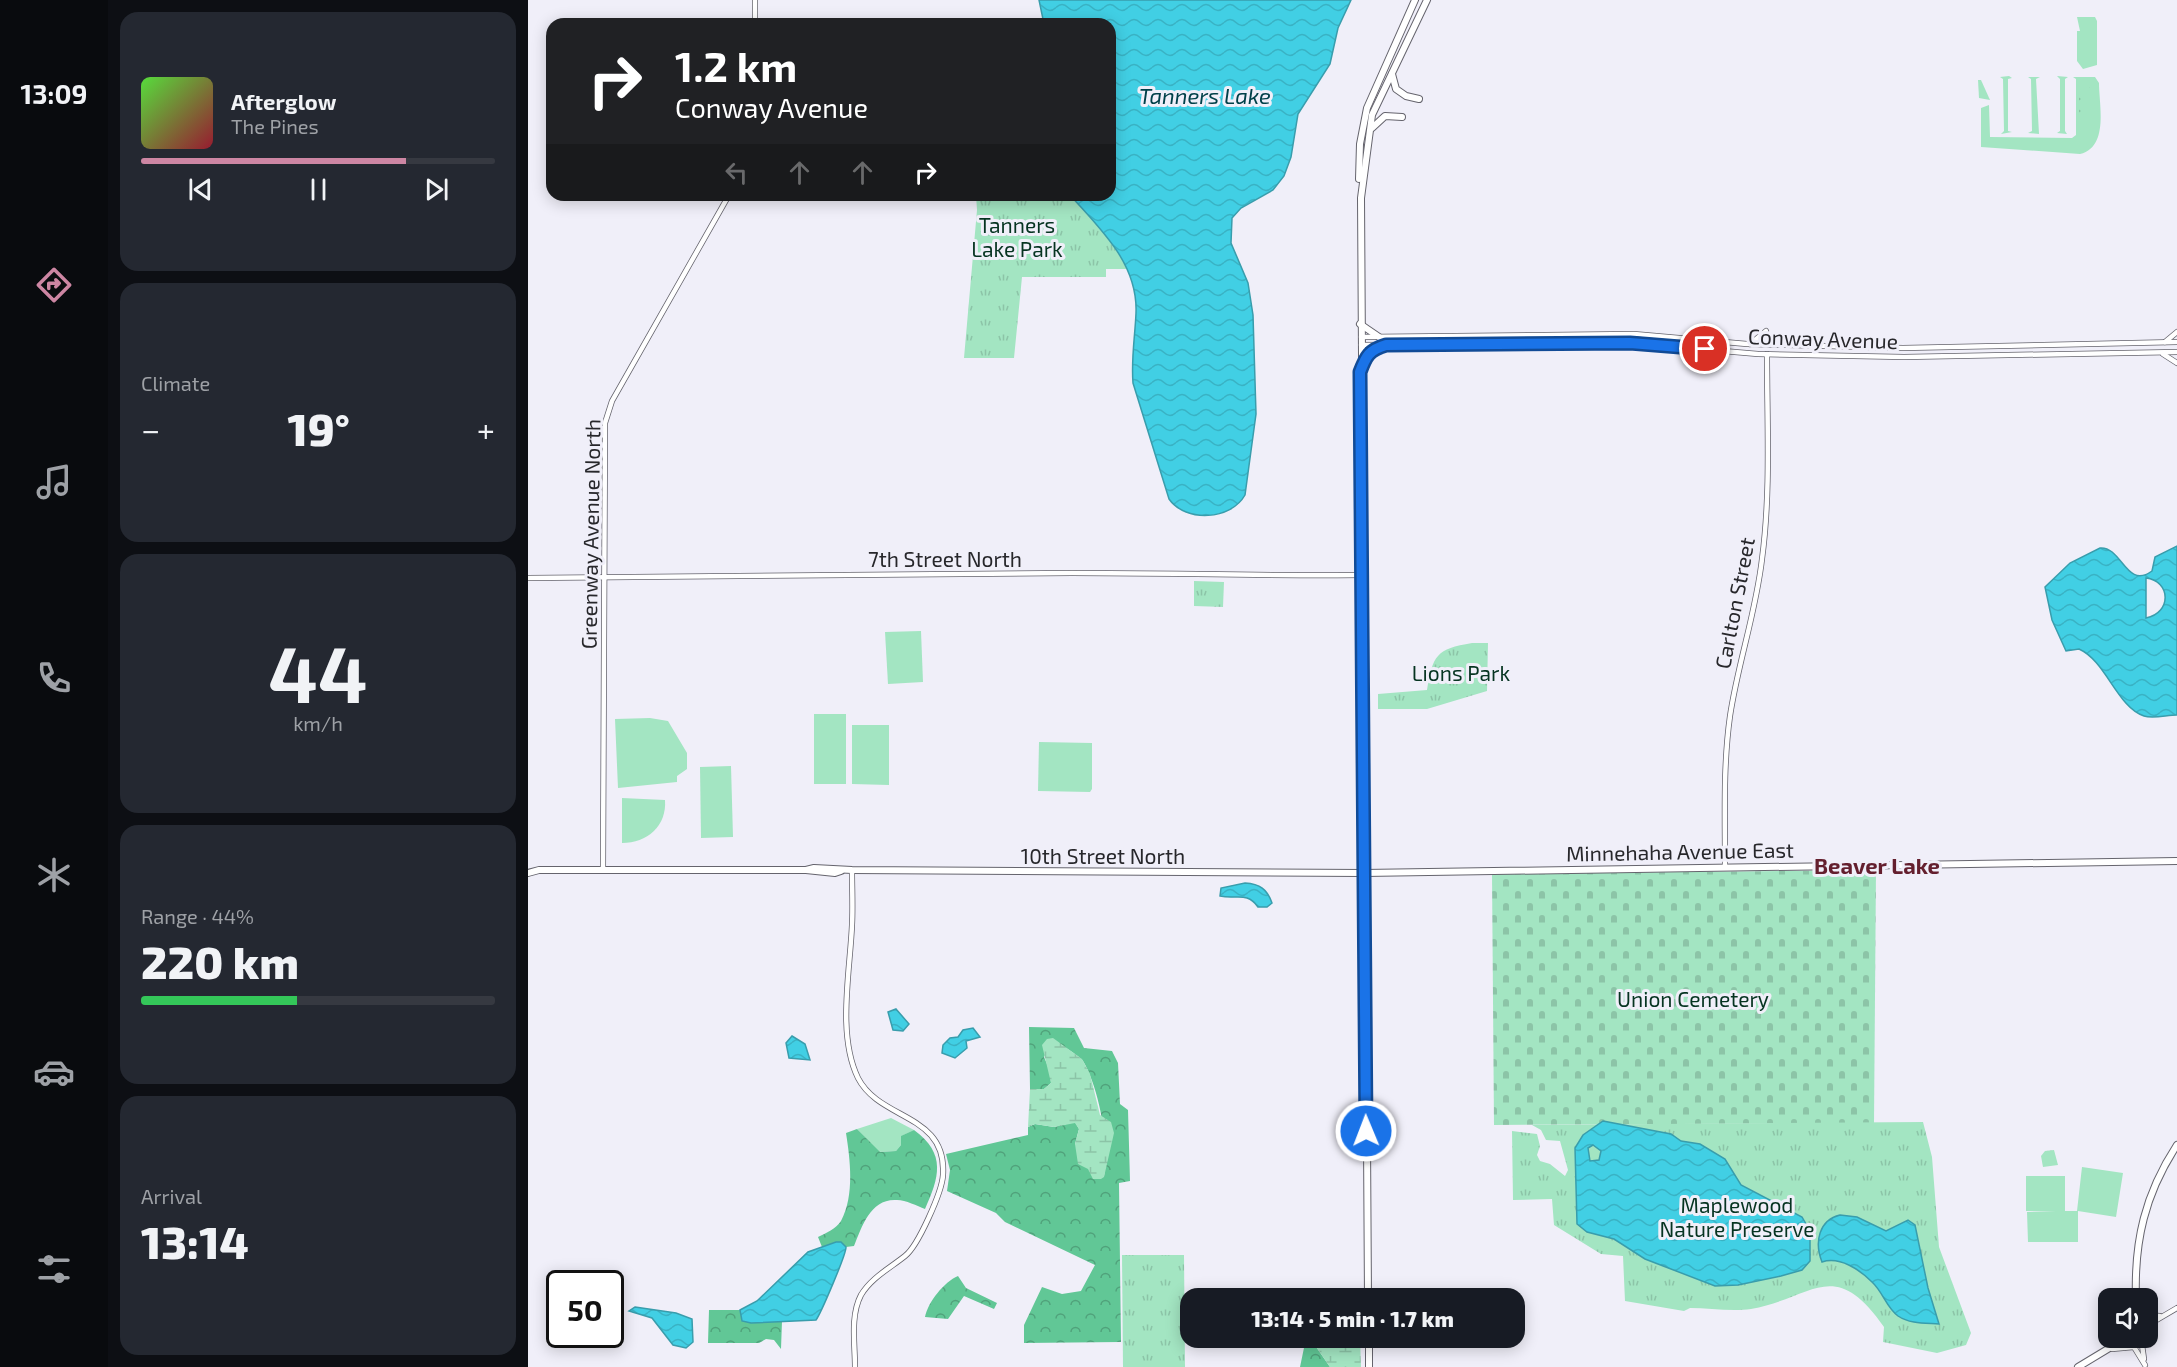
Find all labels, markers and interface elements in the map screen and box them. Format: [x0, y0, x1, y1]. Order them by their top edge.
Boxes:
text: 1.2 km [675, 40, 797, 90]
icon: right [576, 42, 654, 120]
text: 13:09 [21, 77, 87, 109]
water label: Tanners Lake [1139, 82, 1271, 108]
text: Afterglow [231, 88, 336, 114]
text: Conway Avenue [675, 91, 868, 123]
text: The Pines [231, 114, 319, 138]
icon: left [720, 156, 753, 189]
icon: ahead [783, 156, 816, 189]
icon: ahead [846, 156, 879, 189]
icon: right [909, 156, 942, 189]
icon: previous [184, 173, 217, 206]
icon: pause [302, 173, 335, 206]
icon: next [420, 173, 453, 206]
park label: Tanners Lake Park [971, 212, 1063, 261]
icon: directions [33, 264, 75, 306]
pin [1679, 323, 1730, 374]
street label: Conway Avenue [1748, 323, 1898, 353]
icon: arrive [1688, 332, 1721, 365]
text: Climate [141, 371, 210, 395]
text: 19° [287, 401, 350, 455]
text: − [141, 409, 160, 449]
text: + [477, 409, 495, 449]
street label: Greenway Avenue North [575, 419, 605, 649]
icon: music [33, 461, 75, 503]
street label: Carlton Street [1709, 535, 1759, 671]
street label: 7th Street North [868, 546, 1022, 571]
text: 44 [268, 625, 368, 719]
icon: phone [33, 657, 75, 699]
park label: Lions Park [1412, 660, 1511, 685]
text: km/h [293, 711, 343, 735]
street label: Minnehaha Avenue East [1566, 837, 1794, 865]
street label: 10th Street North [1021, 843, 1185, 868]
district label: Beaver Lake [1814, 852, 1940, 878]
icon: climate [33, 854, 75, 896]
text: Range · 44% [141, 904, 254, 928]
text: 220 km [141, 934, 299, 988]
park label: Union Cemetery [1617, 986, 1769, 1011]
icon: car [33, 1051, 75, 1093]
position arrow [1334, 1099, 1398, 1163]
text: Arrival [141, 1184, 202, 1208]
park label: Maplewood Nature Preserve [1660, 1192, 1814, 1241]
text: 13:14 [141, 1214, 249, 1268]
icon: filters [33, 1248, 75, 1290]
speed limit sign: 50 [546, 1270, 624, 1348]
map controls [2098, 1288, 2158, 1348]
button: sound [2098, 1288, 2158, 1348]
text: 13:14 · 5 min · 1.7 km [1251, 1305, 1454, 1331]

